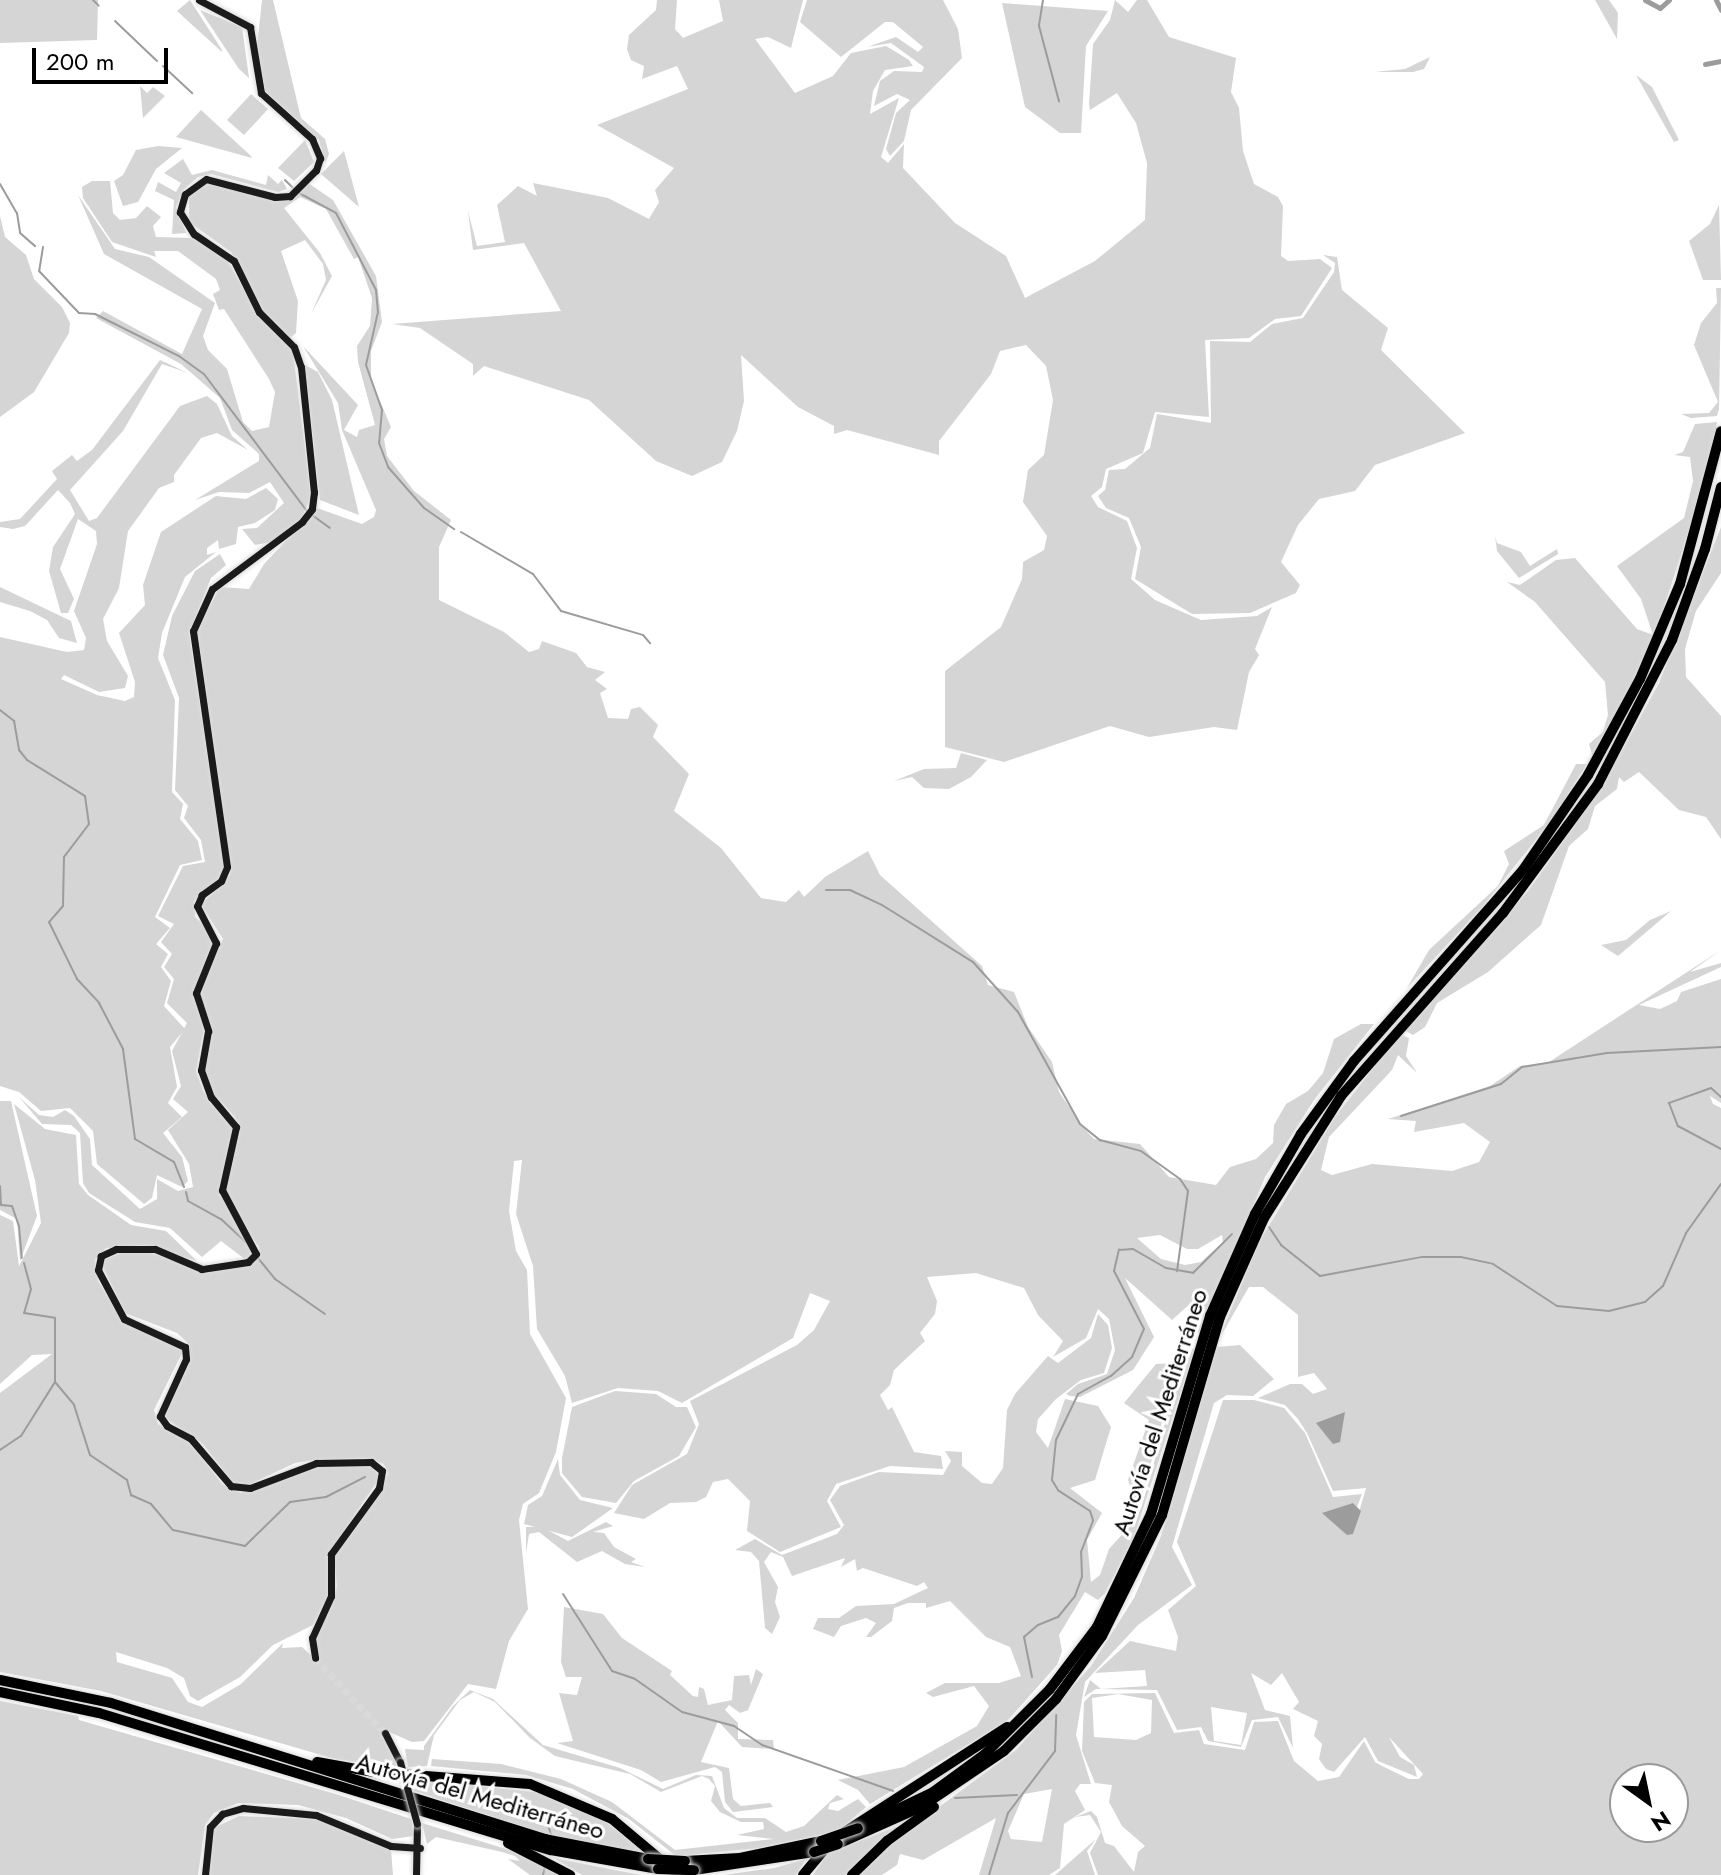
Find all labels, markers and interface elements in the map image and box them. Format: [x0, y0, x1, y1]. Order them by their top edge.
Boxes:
scale bar [36, 32, 172, 82]
text: 200 m [46, 44, 114, 79]
street label: Autovía del Mediterráneo [1107, 1285, 1213, 1539]
street label: Autovía del Mediterráneo [353, 1747, 607, 1845]
north arrow [1609, 1763, 1689, 1843]
text: N [1645, 1803, 1677, 1840]

